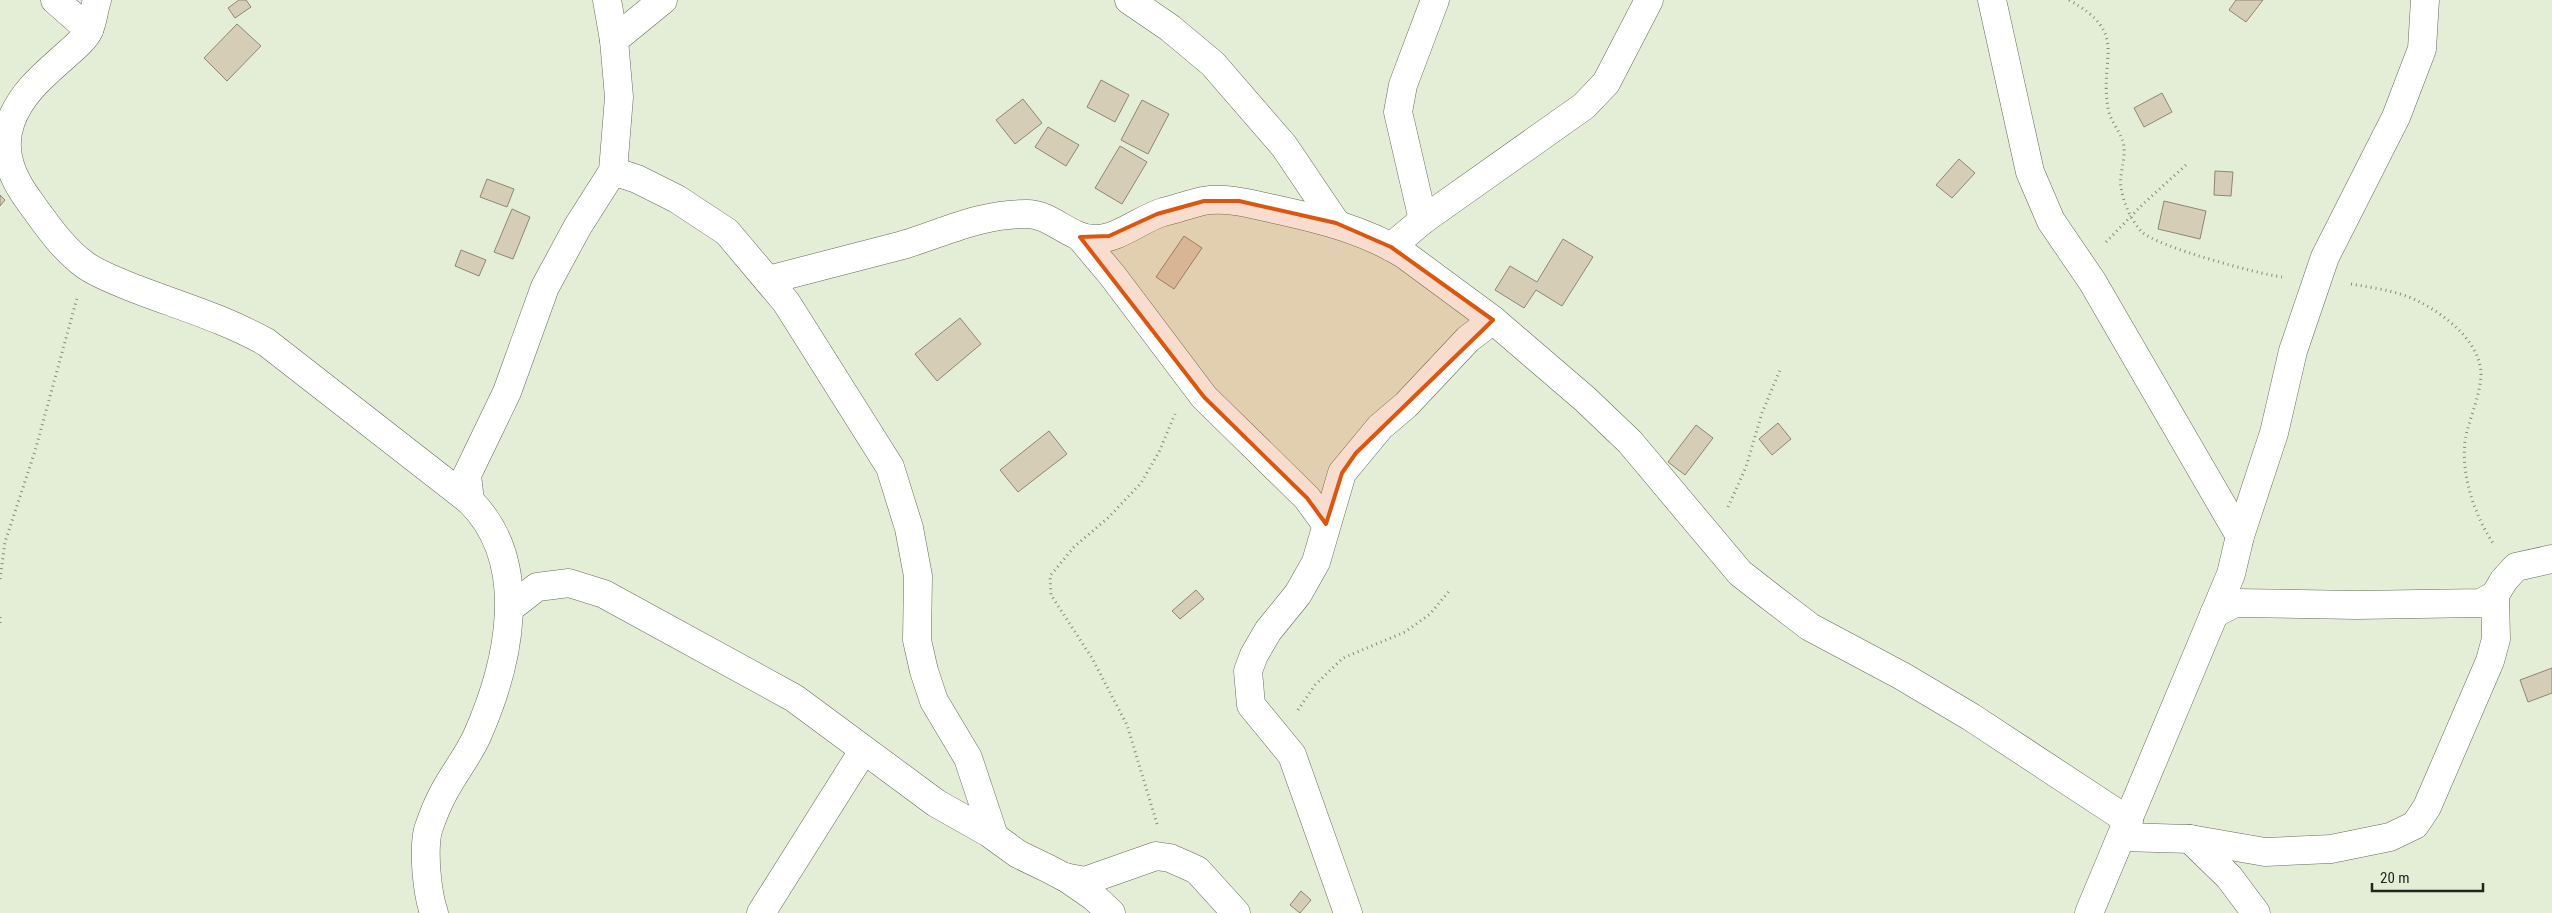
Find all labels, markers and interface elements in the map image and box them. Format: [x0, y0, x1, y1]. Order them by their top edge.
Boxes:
scale bar [2372, 860, 2483, 892]
text: 20 m [2380, 869, 2410, 887]

